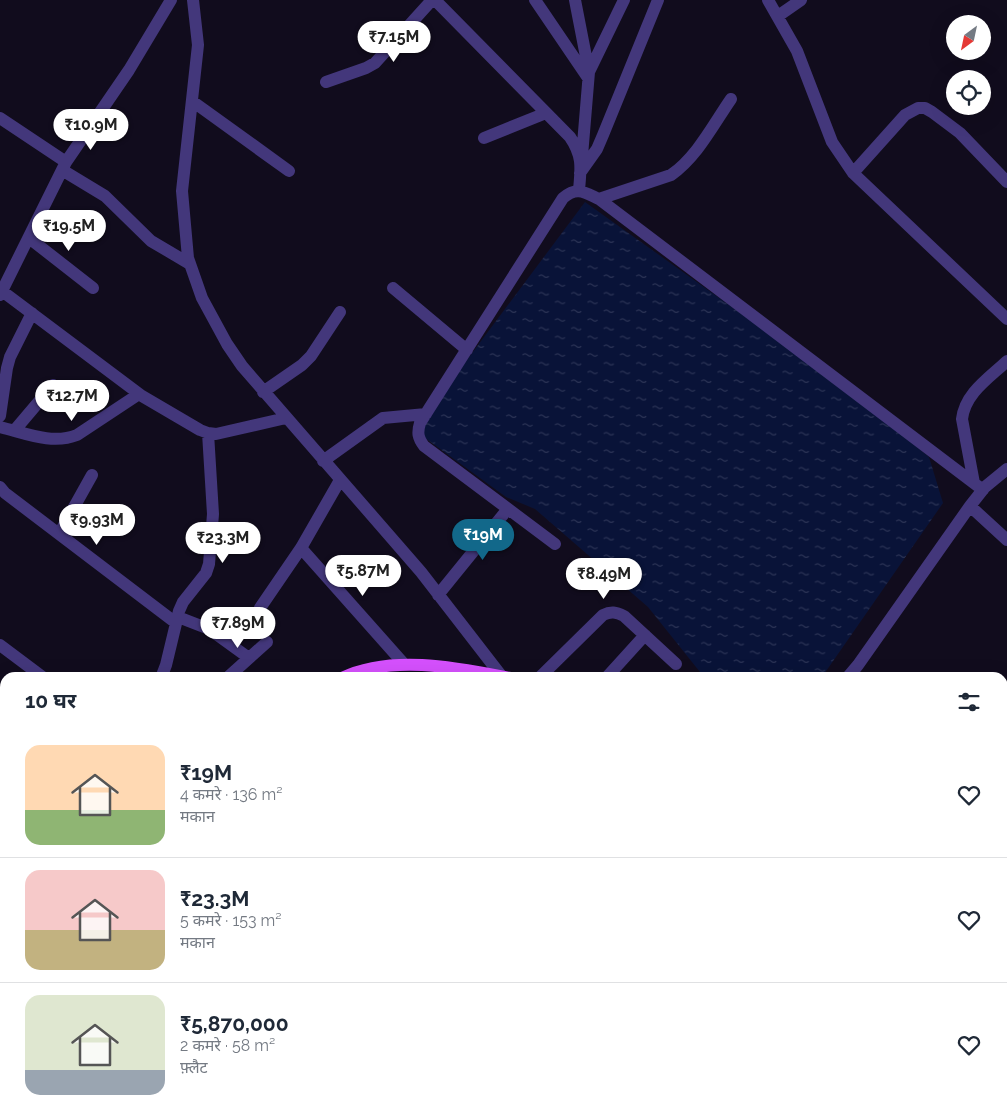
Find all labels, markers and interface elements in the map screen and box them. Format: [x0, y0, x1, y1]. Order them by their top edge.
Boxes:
north arrow [946, 15, 991, 60]
map controls [946, 15, 991, 115]
pin: ₹7.15M [353, 20, 435, 63]
text: ₹7.15M [369, 27, 419, 46]
button: locate [946, 70, 991, 115]
pin: ₹10.9M [50, 108, 132, 151]
text: ₹10.9M [64, 115, 118, 134]
pin: ₹19.5M [28, 210, 110, 252]
text: ₹19.5M [43, 216, 95, 235]
pin: ₹12.7M [31, 380, 113, 422]
text: ₹12.7M [46, 386, 98, 405]
pin: ₹9.93M [56, 504, 138, 546]
text: ₹9.93M [70, 510, 124, 529]
pin: ₹19M [453, 518, 513, 561]
pin: ₹23.3M [182, 522, 264, 564]
text: ₹19M [463, 525, 503, 544]
text: ₹23.3M [197, 528, 249, 547]
pin: ₹5.87M [322, 554, 404, 597]
pin: ₹8.49M [563, 558, 645, 600]
text: ₹5.87M [336, 561, 390, 580]
text: ₹8.49M [577, 564, 631, 583]
pin: ₹7.89M [197, 606, 279, 649]
text: ₹7.89M [211, 613, 265, 632]
text: 10 घर [25, 688, 76, 713]
icon: filters [955, 688, 983, 716]
text: ₹19M [180, 760, 232, 785]
icon: home [65, 765, 125, 825]
icon: heart [955, 781, 983, 809]
text: 4 कमरे · 136 m² [180, 785, 282, 804]
text: मकान [180, 807, 215, 826]
text: ₹23.3M [180, 886, 249, 911]
icon: home [65, 890, 125, 950]
icon: heart [955, 906, 983, 934]
text: 5 कमरे · 153 m² [180, 911, 282, 930]
text: मकान [180, 933, 215, 952]
text: ₹5,870,000 [180, 1011, 289, 1036]
icon: home [65, 1015, 125, 1075]
icon: heart [955, 1031, 983, 1059]
text: 2 कमरे · 58 m² [180, 1036, 275, 1055]
text: फ़्लैट [180, 1058, 208, 1077]

